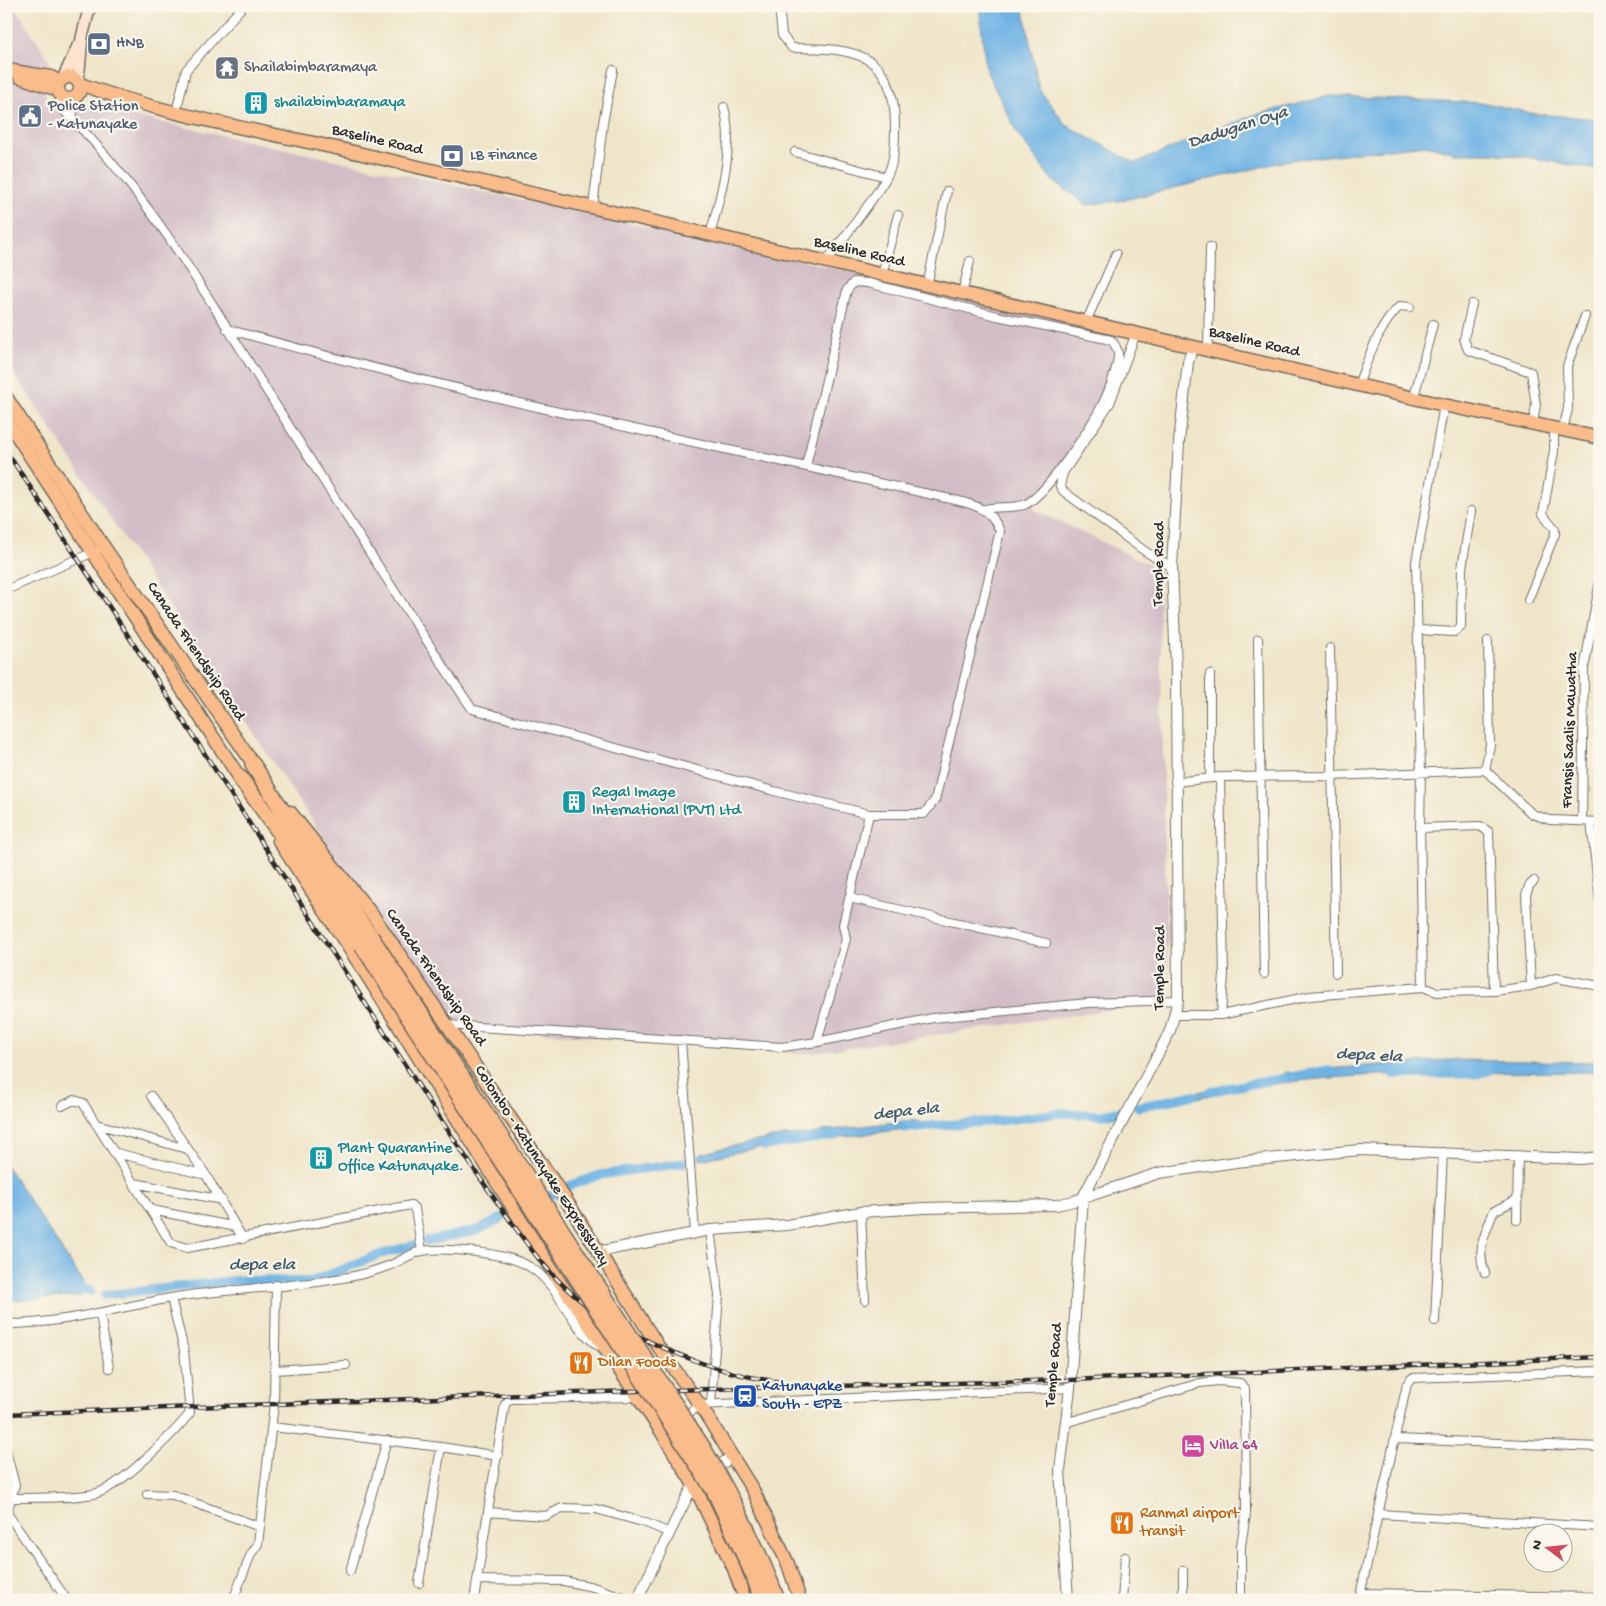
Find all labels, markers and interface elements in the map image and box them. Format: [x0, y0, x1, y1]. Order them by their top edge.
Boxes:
bank icon: HNB [86, 31, 112, 57]
place label: HNB [116, 35, 145, 54]
temple icon: Shailabimbaramaya [214, 55, 240, 81]
place label: Shailabimbaramaya [244, 59, 378, 78]
building icon: shailabimbaramaya [243, 90, 269, 116]
place label: shailabimbaramaya [274, 94, 407, 113]
place label: Police Station - Katunayake [47, 98, 139, 135]
water label: Dadugan Oya [1186, 102, 1291, 154]
public building icon: Police Station - Katunayake [17, 103, 43, 129]
street label: Baseline Road [329, 121, 426, 161]
bank icon: LB Finance [439, 143, 465, 169]
place label: LB Finance [470, 147, 538, 166]
street label: Baseline Road [811, 233, 908, 273]
street label: Baseline Road [1206, 323, 1303, 363]
street label: Temple Road [1150, 520, 1170, 607]
street label: Canada Friendship Road [141, 579, 249, 726]
street label: Fransis Saalis Mawatha [1559, 650, 1583, 810]
place label: Regal Image International (PVT) Ltd [592, 784, 743, 821]
building icon: Regal Image International (PVT) Ltd [561, 789, 587, 815]
street label: Canada Friendship Road [380, 906, 491, 1052]
street label: Temple Road [1151, 924, 1171, 1011]
water label: depa ela [1335, 1044, 1404, 1068]
street label: Colombo - Katunayake Expressway [469, 1062, 613, 1270]
water label: depa ela [872, 1098, 941, 1126]
place label: Plant Quarantine Office Katunayake. [337, 1140, 464, 1177]
building icon: Plant Quarantine Office Katunayake. [308, 1145, 334, 1171]
water label: depa ela [229, 1255, 296, 1276]
street label: Temple Road [1042, 1321, 1068, 1409]
restaurant icon: Dilan Foods [568, 1350, 594, 1376]
place label: Dilan Foods [597, 1354, 677, 1373]
place label: Katunayake South - EPZ [762, 1378, 843, 1415]
station icon: Katunayake South - EPZ [732, 1383, 758, 1409]
hotel icon: Villa 64 [1180, 1433, 1206, 1459]
place label: Villa 64 [1209, 1437, 1258, 1456]
place label: Ranmal airport transit [1139, 1505, 1240, 1542]
restaurant icon: Ranmal airport transit [1109, 1510, 1135, 1536]
north arrow [1524, 1524, 1574, 1574]
text: N [1528, 1538, 1547, 1552]

